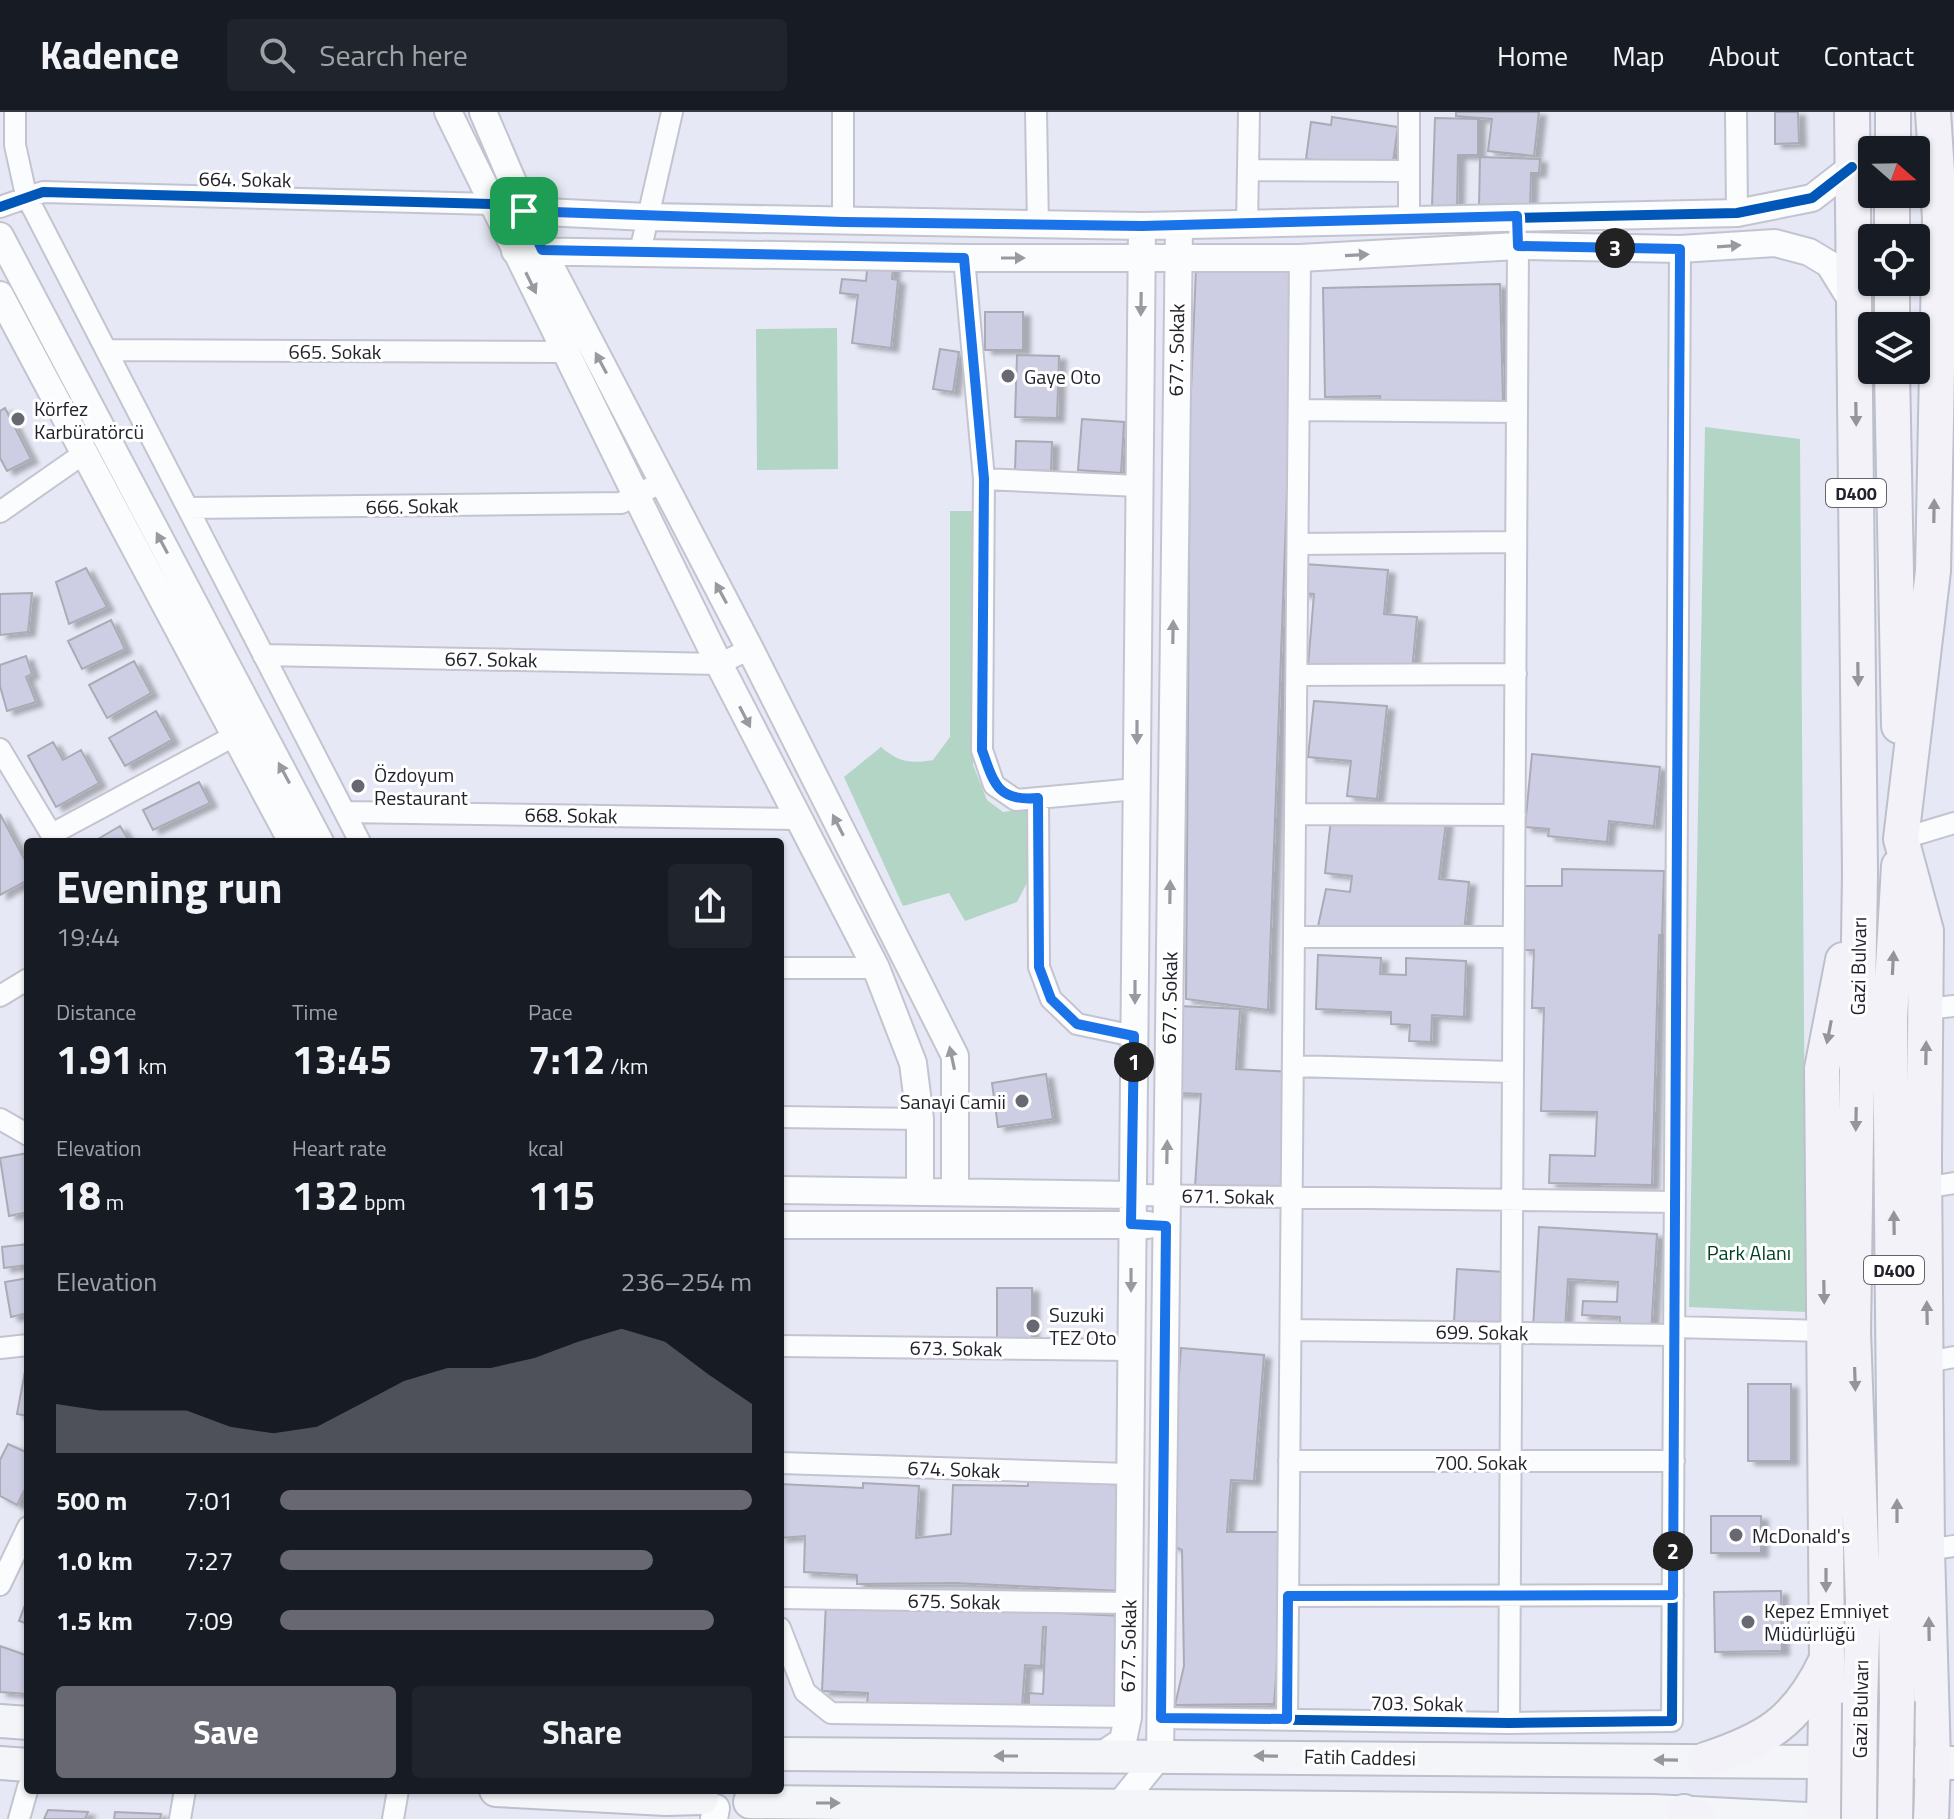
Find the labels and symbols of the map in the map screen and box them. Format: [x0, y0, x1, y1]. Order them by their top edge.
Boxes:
north arrow [1858, 136, 1930, 208]
street label: 664. Sokak [198, 163, 292, 195]
pin [490, 177, 558, 245]
pin: 3 [1595, 228, 1635, 268]
one-way arrow [1717, 239, 1742, 252]
one-way arrow [1345, 248, 1370, 261]
one-way arrow [1001, 252, 1026, 264]
one-way arrow [524, 271, 538, 294]
one-way arrow [1135, 292, 1147, 317]
street label: 677. Sokak [1160, 303, 1192, 397]
street label: 665. Sokak [289, 336, 382, 367]
one-way arrow [594, 351, 607, 374]
place label: Gaye Oto [1024, 361, 1101, 392]
marker: Gaye Oto [999, 367, 1017, 385]
place label: Körfez Karbüratörcü [34, 393, 144, 447]
one-way arrow [1849, 402, 1862, 427]
marker: Körfez Karbüratörcü [9, 410, 27, 428]
road number: D400 [1826, 479, 1886, 507]
street label: 666. Sokak [365, 490, 459, 522]
one-way arrow [1928, 498, 1940, 523]
one-way arrow [156, 532, 170, 554]
one-way arrow [714, 582, 727, 605]
one-way arrow [1167, 619, 1179, 644]
street label: 667. Sokak [444, 643, 538, 675]
one-way arrow [1852, 662, 1864, 687]
one-way arrow [739, 705, 752, 728]
one-way arrow [1131, 720, 1143, 745]
place label: Özdoyum Restaurant [374, 759, 468, 813]
one-way arrow [277, 762, 291, 784]
marker: Özdoyum Restaurant [349, 777, 367, 795]
street label: 668. Sokak [524, 799, 618, 831]
one-way arrow [832, 814, 845, 837]
one-way arrow [1164, 879, 1176, 904]
street label: Gazi Bulvarı [1842, 916, 1874, 1016]
street label: 677. Sokak [1153, 951, 1185, 1045]
one-way arrow [1887, 951, 1900, 976]
one-way arrow [1129, 980, 1141, 1005]
one-way arrow [1822, 1020, 1834, 1045]
one-way arrow [1919, 1040, 1932, 1065]
pin: 1 [1114, 1042, 1154, 1082]
one-way arrow [945, 1045, 958, 1070]
place label: Sanayi Camii [900, 1086, 1006, 1117]
marker: Sanayi Camii [1013, 1092, 1031, 1110]
one-way arrow [1850, 1107, 1862, 1132]
one-way arrow [1161, 1139, 1173, 1164]
street label: 671. Sokak [1181, 1180, 1275, 1212]
one-way arrow [1887, 1210, 1900, 1235]
park label: Park Alanı [1707, 1237, 1791, 1268]
road number: D400 [1864, 1256, 1924, 1284]
one-way arrow [1125, 1268, 1137, 1293]
one-way arrow [1818, 1280, 1831, 1305]
place label: Suzuki TEZ Oto [1049, 1299, 1116, 1353]
one-way arrow [1921, 1300, 1934, 1325]
street label: 699. Sokak [1435, 1316, 1529, 1348]
marker: Suzuki TEZ Oto [1024, 1317, 1042, 1335]
street label: 673. Sokak [909, 1332, 1003, 1364]
one-way arrow [1849, 1367, 1862, 1392]
street label: 700. Sokak [1435, 1447, 1528, 1478]
street label: 674. Sokak [907, 1452, 1001, 1486]
one-way arrow [1891, 1498, 1903, 1523]
place label: McDonald's [1752, 1520, 1850, 1551]
marker: McDonald's [1727, 1526, 1745, 1544]
pin: 2 [1653, 1531, 1693, 1571]
one-way arrow [1820, 1568, 1832, 1593]
street label: 675. Sokak [907, 1585, 1001, 1617]
place label: Kepez Emniyet Müdürlüğü [1764, 1595, 1889, 1649]
street label: 677. Sokak [1112, 1599, 1144, 1693]
marker: Kepez Emniyet Müdürlüğü [1739, 1613, 1757, 1631]
one-way arrow [1923, 1616, 1935, 1641]
street label: Gazi Bulvarı [1844, 1659, 1876, 1759]
street label: 703. Sokak [1370, 1687, 1464, 1719]
street label: Fatih Caddesi [1304, 1741, 1416, 1773]
one-way arrow [993, 1750, 1018, 1762]
one-way arrow [1253, 1750, 1278, 1762]
one-way arrow [1653, 1754, 1678, 1766]
one-way arrow [816, 1797, 841, 1810]

